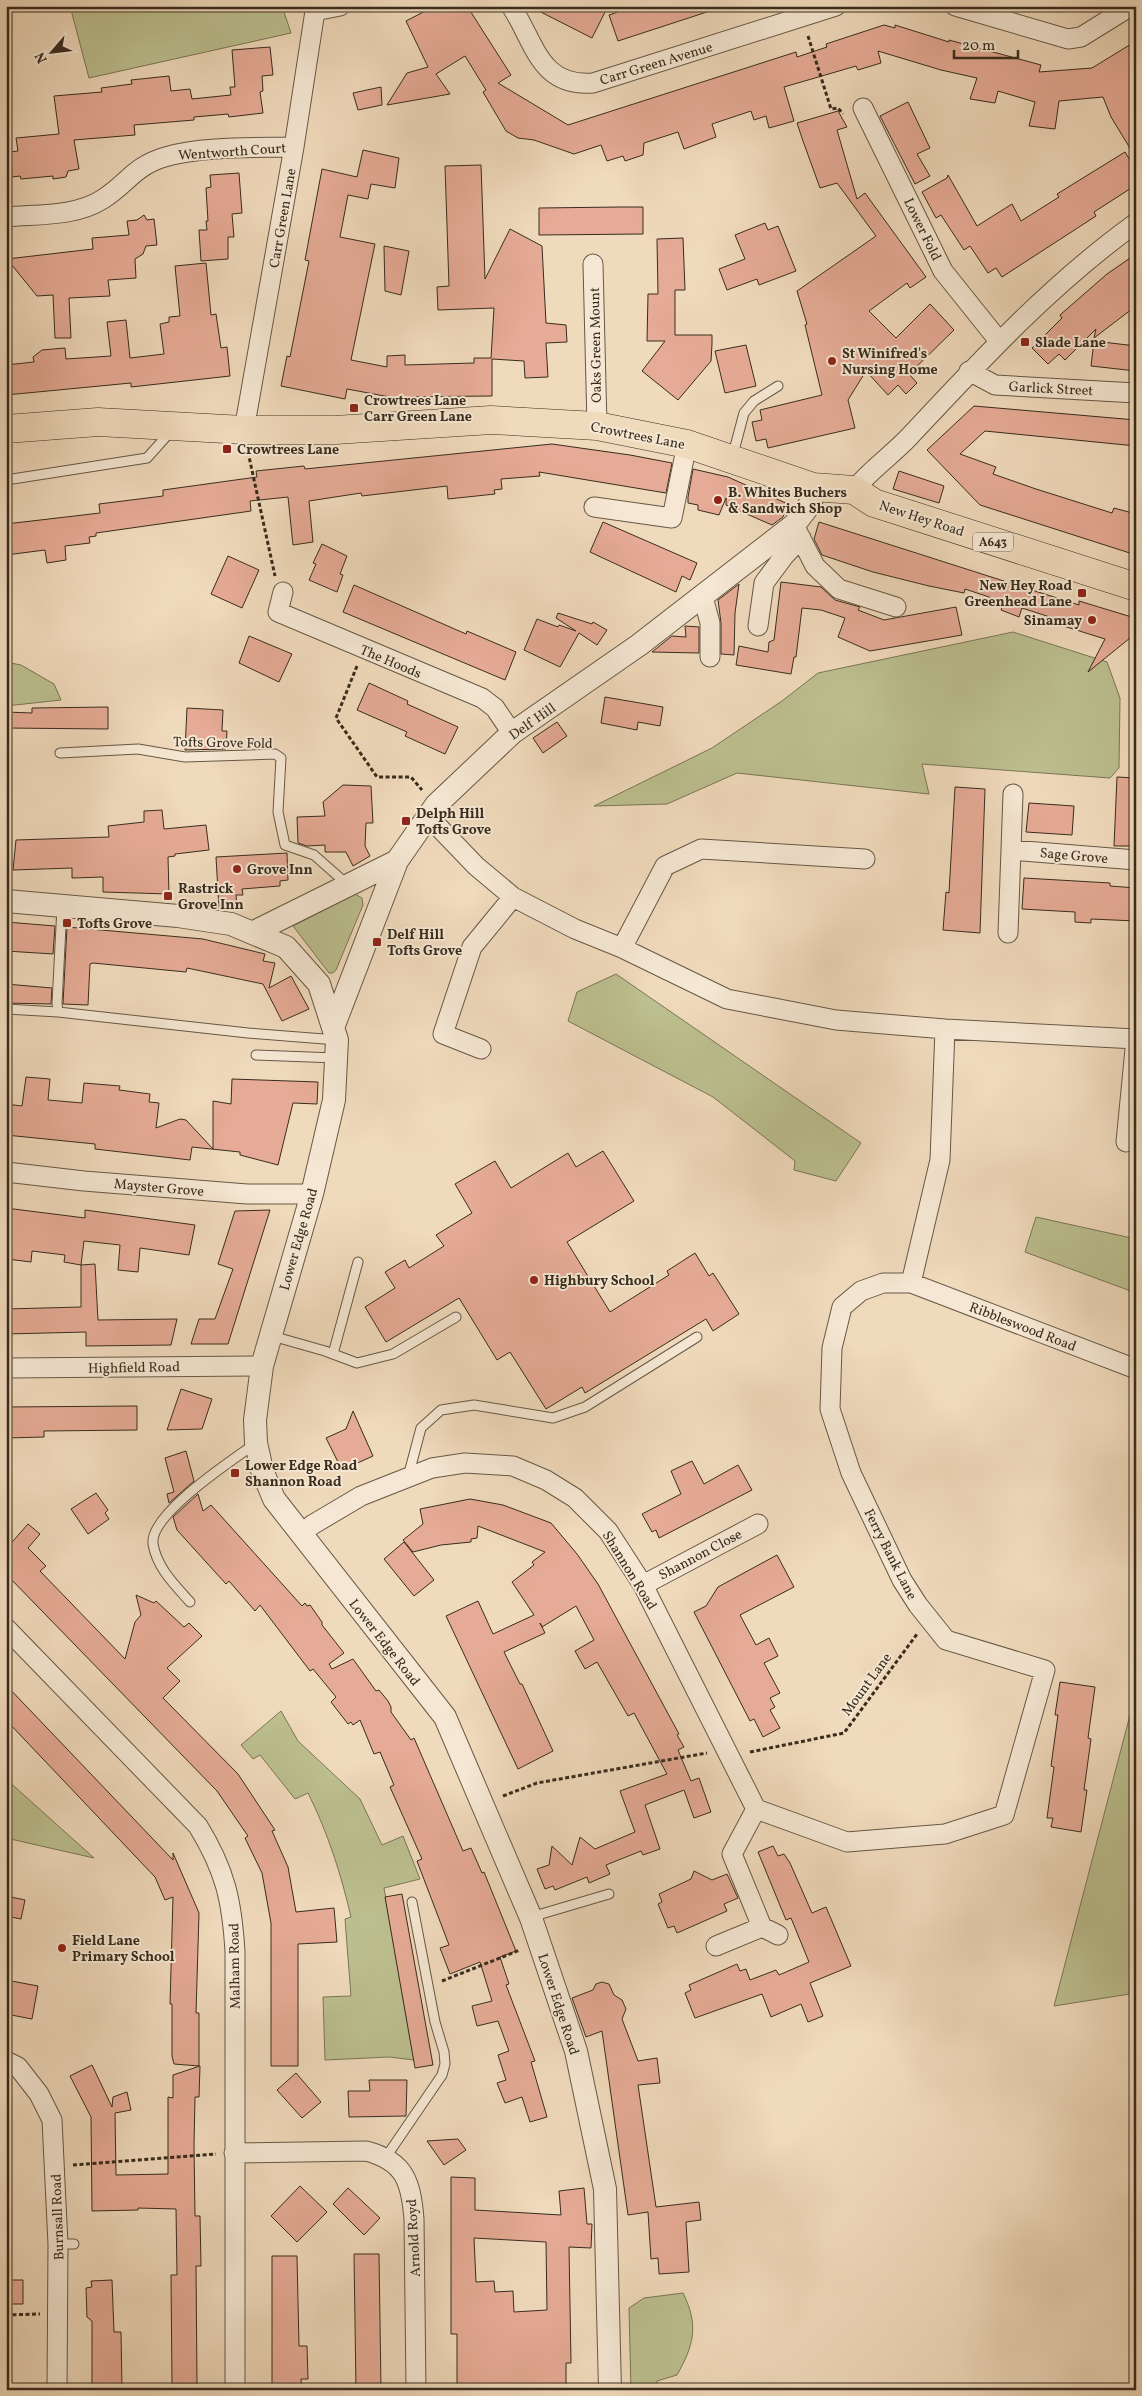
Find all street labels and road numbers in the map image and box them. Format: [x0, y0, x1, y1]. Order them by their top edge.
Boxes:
street label: Carr Green Avenue [598, 38, 715, 91]
street label: Wentworth Court [177, 139, 287, 166]
street label: Carr Green Lane [265, 167, 302, 270]
street label: Lower Fold [898, 195, 945, 264]
street label: Oaks Green Mount [586, 287, 607, 403]
street label: Garlick Street [1008, 378, 1094, 401]
street label: Crowtrees Lane [589, 418, 687, 455]
street label: New Hey Road [876, 497, 967, 542]
road number: A643 [973, 532, 1013, 552]
street label: The Hoods [357, 641, 424, 684]
street label: Delf Hill [506, 699, 560, 745]
street label: Tofts Grove Fold [173, 733, 273, 754]
street label: Sage Grove [1039, 844, 1109, 869]
street label: Mayster Grove [113, 1175, 205, 1202]
street label: Lower Edge Road [276, 1186, 323, 1293]
street label: Ribbleswood Road [966, 1298, 1079, 1357]
street label: Highfield Road [88, 1358, 180, 1379]
street label: Ferry Bank Lane [859, 1506, 921, 1604]
street label: Shannon Close [656, 1525, 746, 1585]
street label: Shannon Road [597, 1528, 661, 1614]
street label: Lower Edge Road [344, 1595, 424, 1690]
street label: Mount Lane [838, 1649, 897, 1720]
street label: Malham Road [225, 1923, 246, 2009]
street label: Lower Edge Road [532, 1951, 583, 2058]
street label: Burnsall Road [47, 2173, 70, 2261]
street label: Arnold Royd [403, 2198, 426, 2277]

